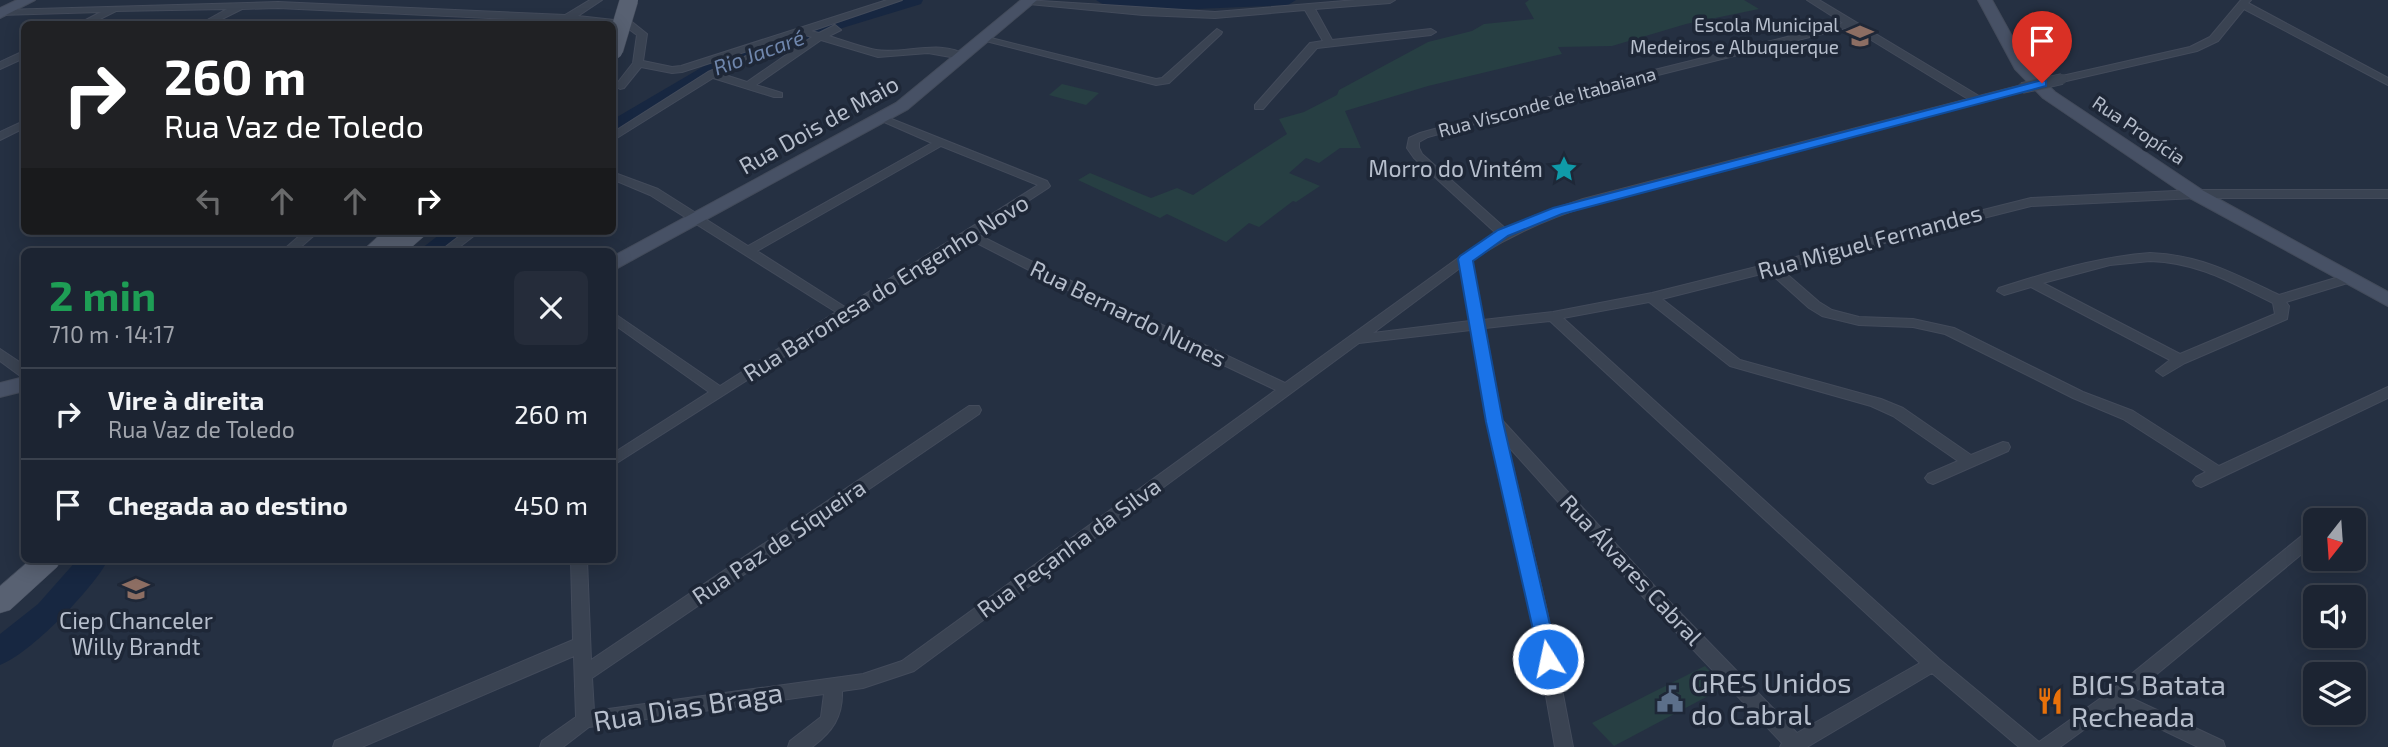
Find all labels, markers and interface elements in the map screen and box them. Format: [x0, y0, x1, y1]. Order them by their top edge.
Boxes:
pin [2012, 11, 2072, 83]
place label: Escola Municipal Medeiros e Albuquerque [1630, 13, 1839, 58]
school or university icon: Escola Municipal Medeiros e Albuquerque [1845, 21, 1875, 51]
icon: arrive [2023, 22, 2061, 60]
water label: Rio Jacaré [710, 24, 807, 80]
text: 260 m [164, 46, 306, 105]
icon: right [49, 49, 140, 140]
street label: Rua Visconde de Itabaiana [1435, 61, 1658, 142]
street label: Rua Dois de Maio [734, 69, 903, 180]
street label: Rua Propícia [2089, 90, 2190, 169]
text: Rua Vaz de Toledo [164, 106, 424, 144]
place label: Morro do Vintém [1368, 154, 1543, 182]
place icon: Morro do Vintém [1549, 154, 1579, 184]
icon: left [190, 182, 228, 220]
icon: ahead [263, 182, 301, 220]
icon: ahead [336, 182, 374, 220]
icon: right [409, 182, 447, 220]
street label: Rua Baronesa do Engenho Novo [738, 188, 1033, 387]
street label: Rua Miguel Fernandes [1755, 198, 1985, 284]
street label: Rua Bernardo Nunes [1026, 254, 1231, 373]
text: 2 min [49, 269, 156, 319]
button: close [514, 271, 588, 345]
text: 710 m · 14:17 [49, 320, 174, 348]
text: Vire à direita [108, 384, 264, 415]
icon: right [49, 395, 87, 433]
text: 260 m [514, 398, 588, 429]
text: Rua Vaz de Toledo [108, 415, 295, 443]
street label: Rua Peçanha da Silva [971, 471, 1166, 624]
street label: Rua Paz de Siqueira [686, 473, 871, 610]
icon: arrive [49, 486, 87, 524]
street label: Rua Álvares Cabral [1555, 488, 1709, 650]
text: Chegada ao destino [108, 489, 348, 520]
text: 450 m [514, 489, 588, 520]
north arrow [2303, 508, 2366, 570]
map controls [2303, 508, 2366, 725]
school or university icon: Ciep Chanceler Willy Brandt [121, 574, 151, 604]
button: sound [2303, 585, 2366, 648]
place label: Ciep Chanceler Willy Brandt [59, 606, 213, 660]
position arrow [1511, 622, 1585, 696]
button: layers [2303, 662, 2366, 725]
place label: GRES Unidos do Cabral [1691, 665, 1852, 731]
place label: BIG'S Batata Recheada [2071, 667, 2226, 733]
street label: Rua Dias Braga [591, 674, 785, 738]
public building icon: GRES Unidos do Cabral [1655, 684, 1685, 714]
restaurant icon: BIG'S Batata Recheada [2035, 686, 2065, 716]

